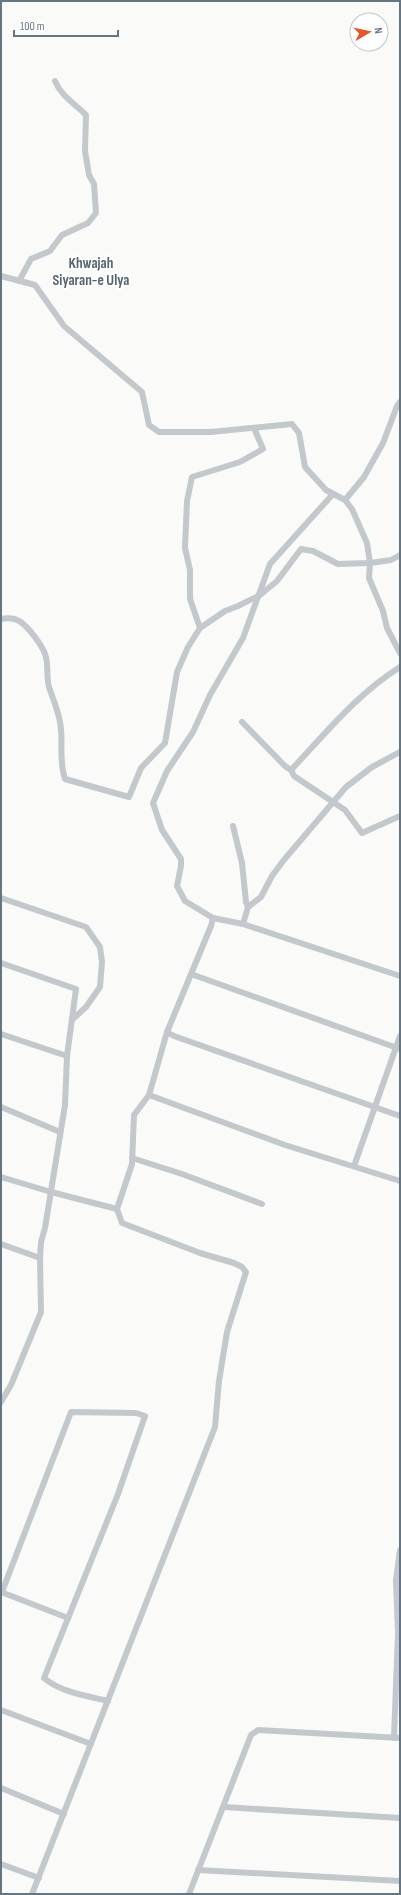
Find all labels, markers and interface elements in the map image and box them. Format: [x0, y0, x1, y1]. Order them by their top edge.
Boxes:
scale bar [14, 12, 118, 38]
north arrow [349, 12, 389, 52]
text: 100 m [20, 19, 45, 34]
text: N [372, 27, 385, 35]
district label: Khwajah Siyaran-e Ulya [53, 254, 129, 290]

